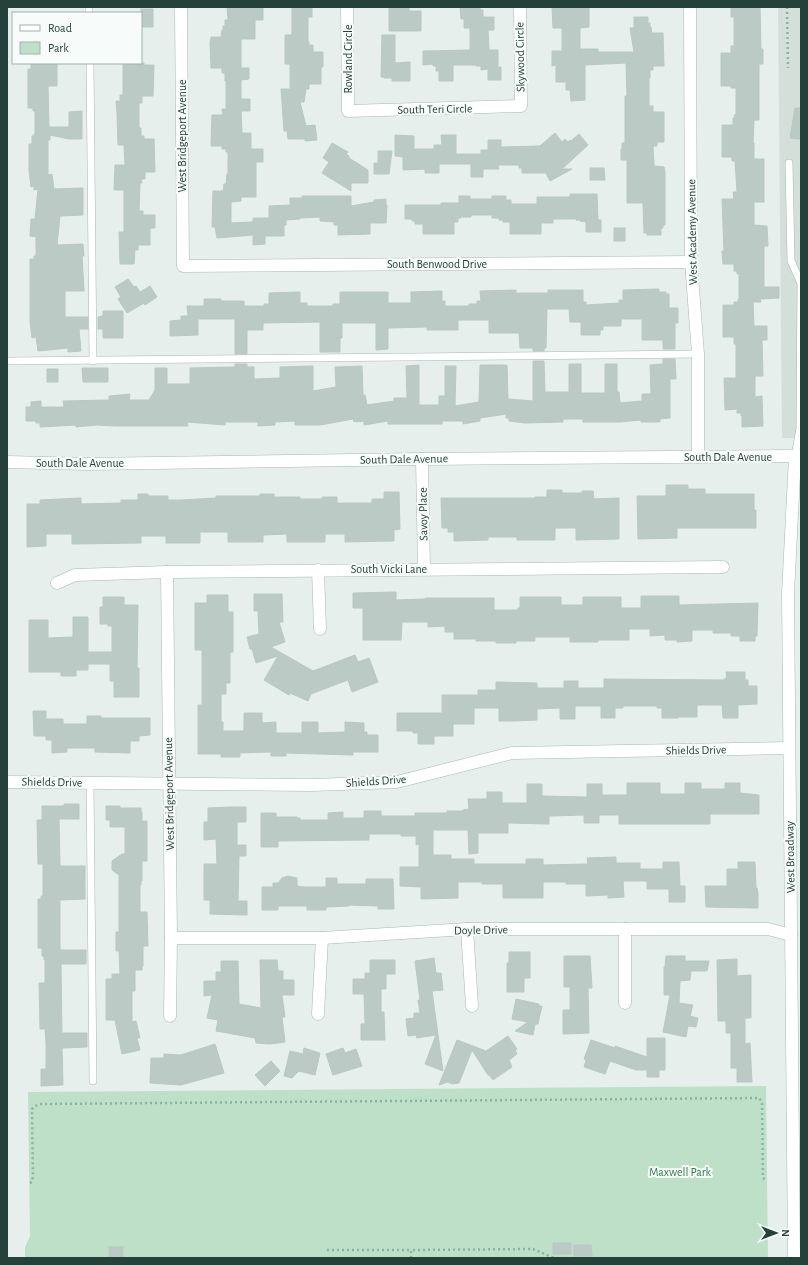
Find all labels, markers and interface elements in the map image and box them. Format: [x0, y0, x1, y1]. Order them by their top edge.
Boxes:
legend [12, 12, 142, 64]
text: Road [48, 22, 72, 34]
street label: Skywood Circle [513, 22, 528, 92]
street label: Rowland Circle [342, 25, 354, 93]
text: Park [48, 42, 69, 54]
street label: West Bridgeport Avenue [176, 79, 188, 193]
street label: South Teri Circle [397, 102, 473, 116]
street label: West Academy Avenue [685, 179, 700, 285]
street label: South Benwood Drive [387, 258, 487, 270]
street label: South Dale Avenue [684, 451, 772, 463]
street label: South Dale Avenue [360, 452, 448, 466]
street label: South Dale Avenue [36, 457, 124, 469]
street label: Savoy Place [417, 487, 430, 541]
street label: South Vicki Lane [351, 563, 427, 575]
street label: West Bridgeport Avenue [162, 737, 176, 851]
street label: Shields Drive [666, 743, 726, 757]
street label: Shields Drive [345, 773, 407, 789]
street label: Shields Drive [22, 775, 82, 789]
street label: West Broadway [783, 821, 798, 893]
street label: Doyle Drive [454, 924, 508, 937]
park label: Maxwell Park [649, 1166, 712, 1178]
north arrow [756, 1213, 796, 1253]
text: N [780, 1229, 791, 1237]

